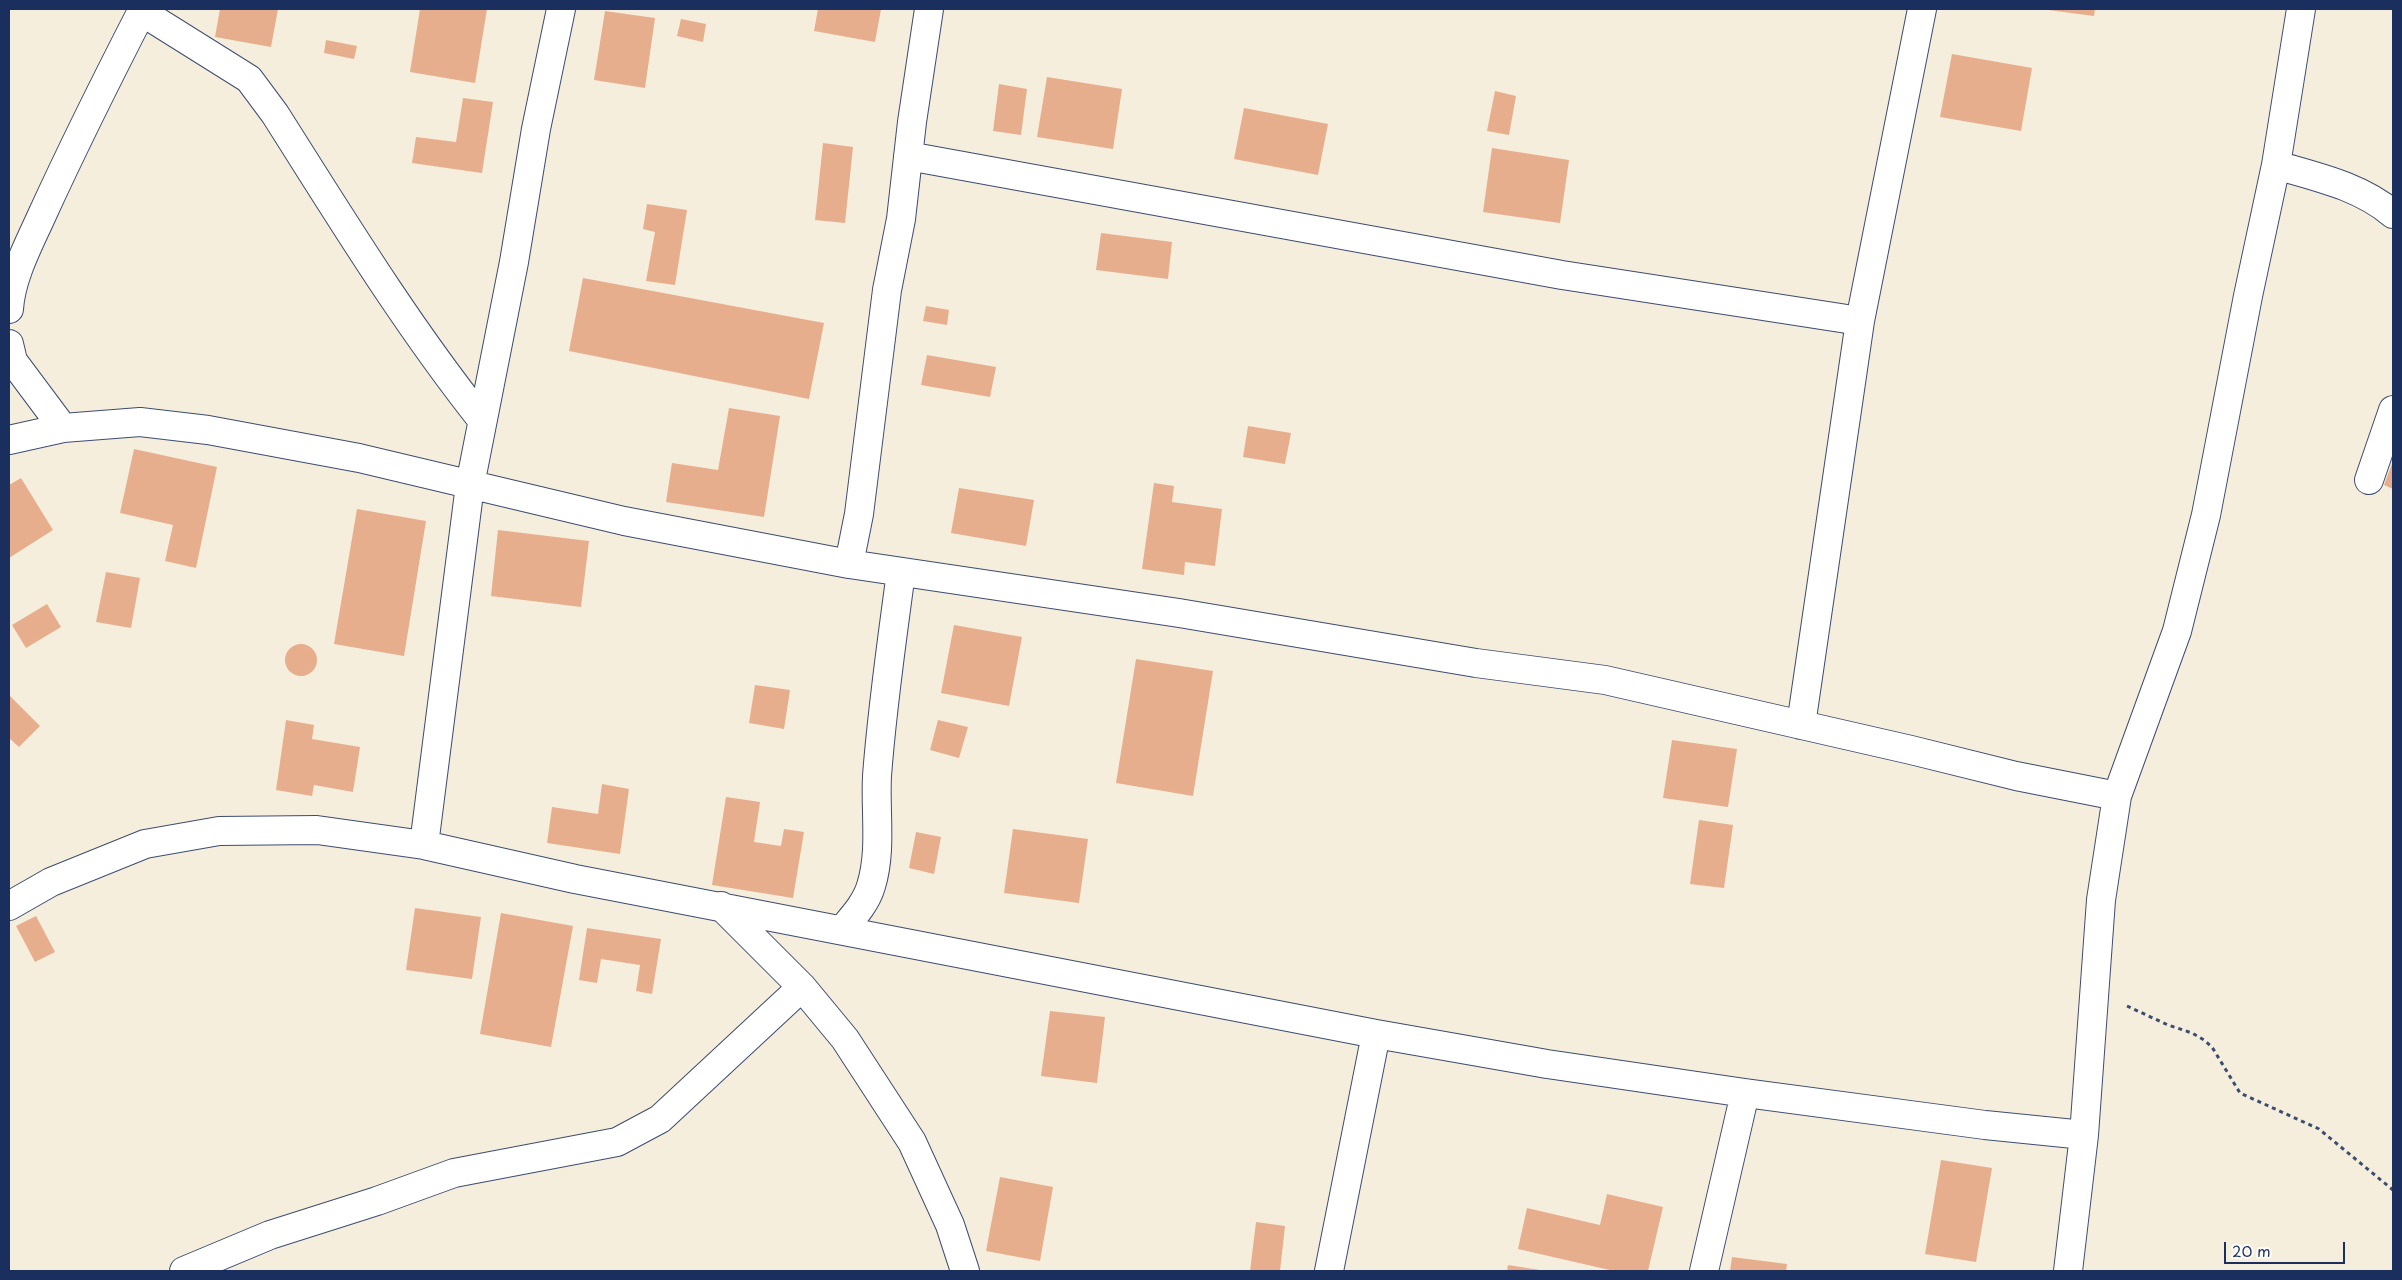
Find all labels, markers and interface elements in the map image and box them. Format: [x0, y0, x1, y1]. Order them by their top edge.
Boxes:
scale bar [2227, 1232, 2348, 1264]
text: 20 m [2232, 1239, 2271, 1262]

